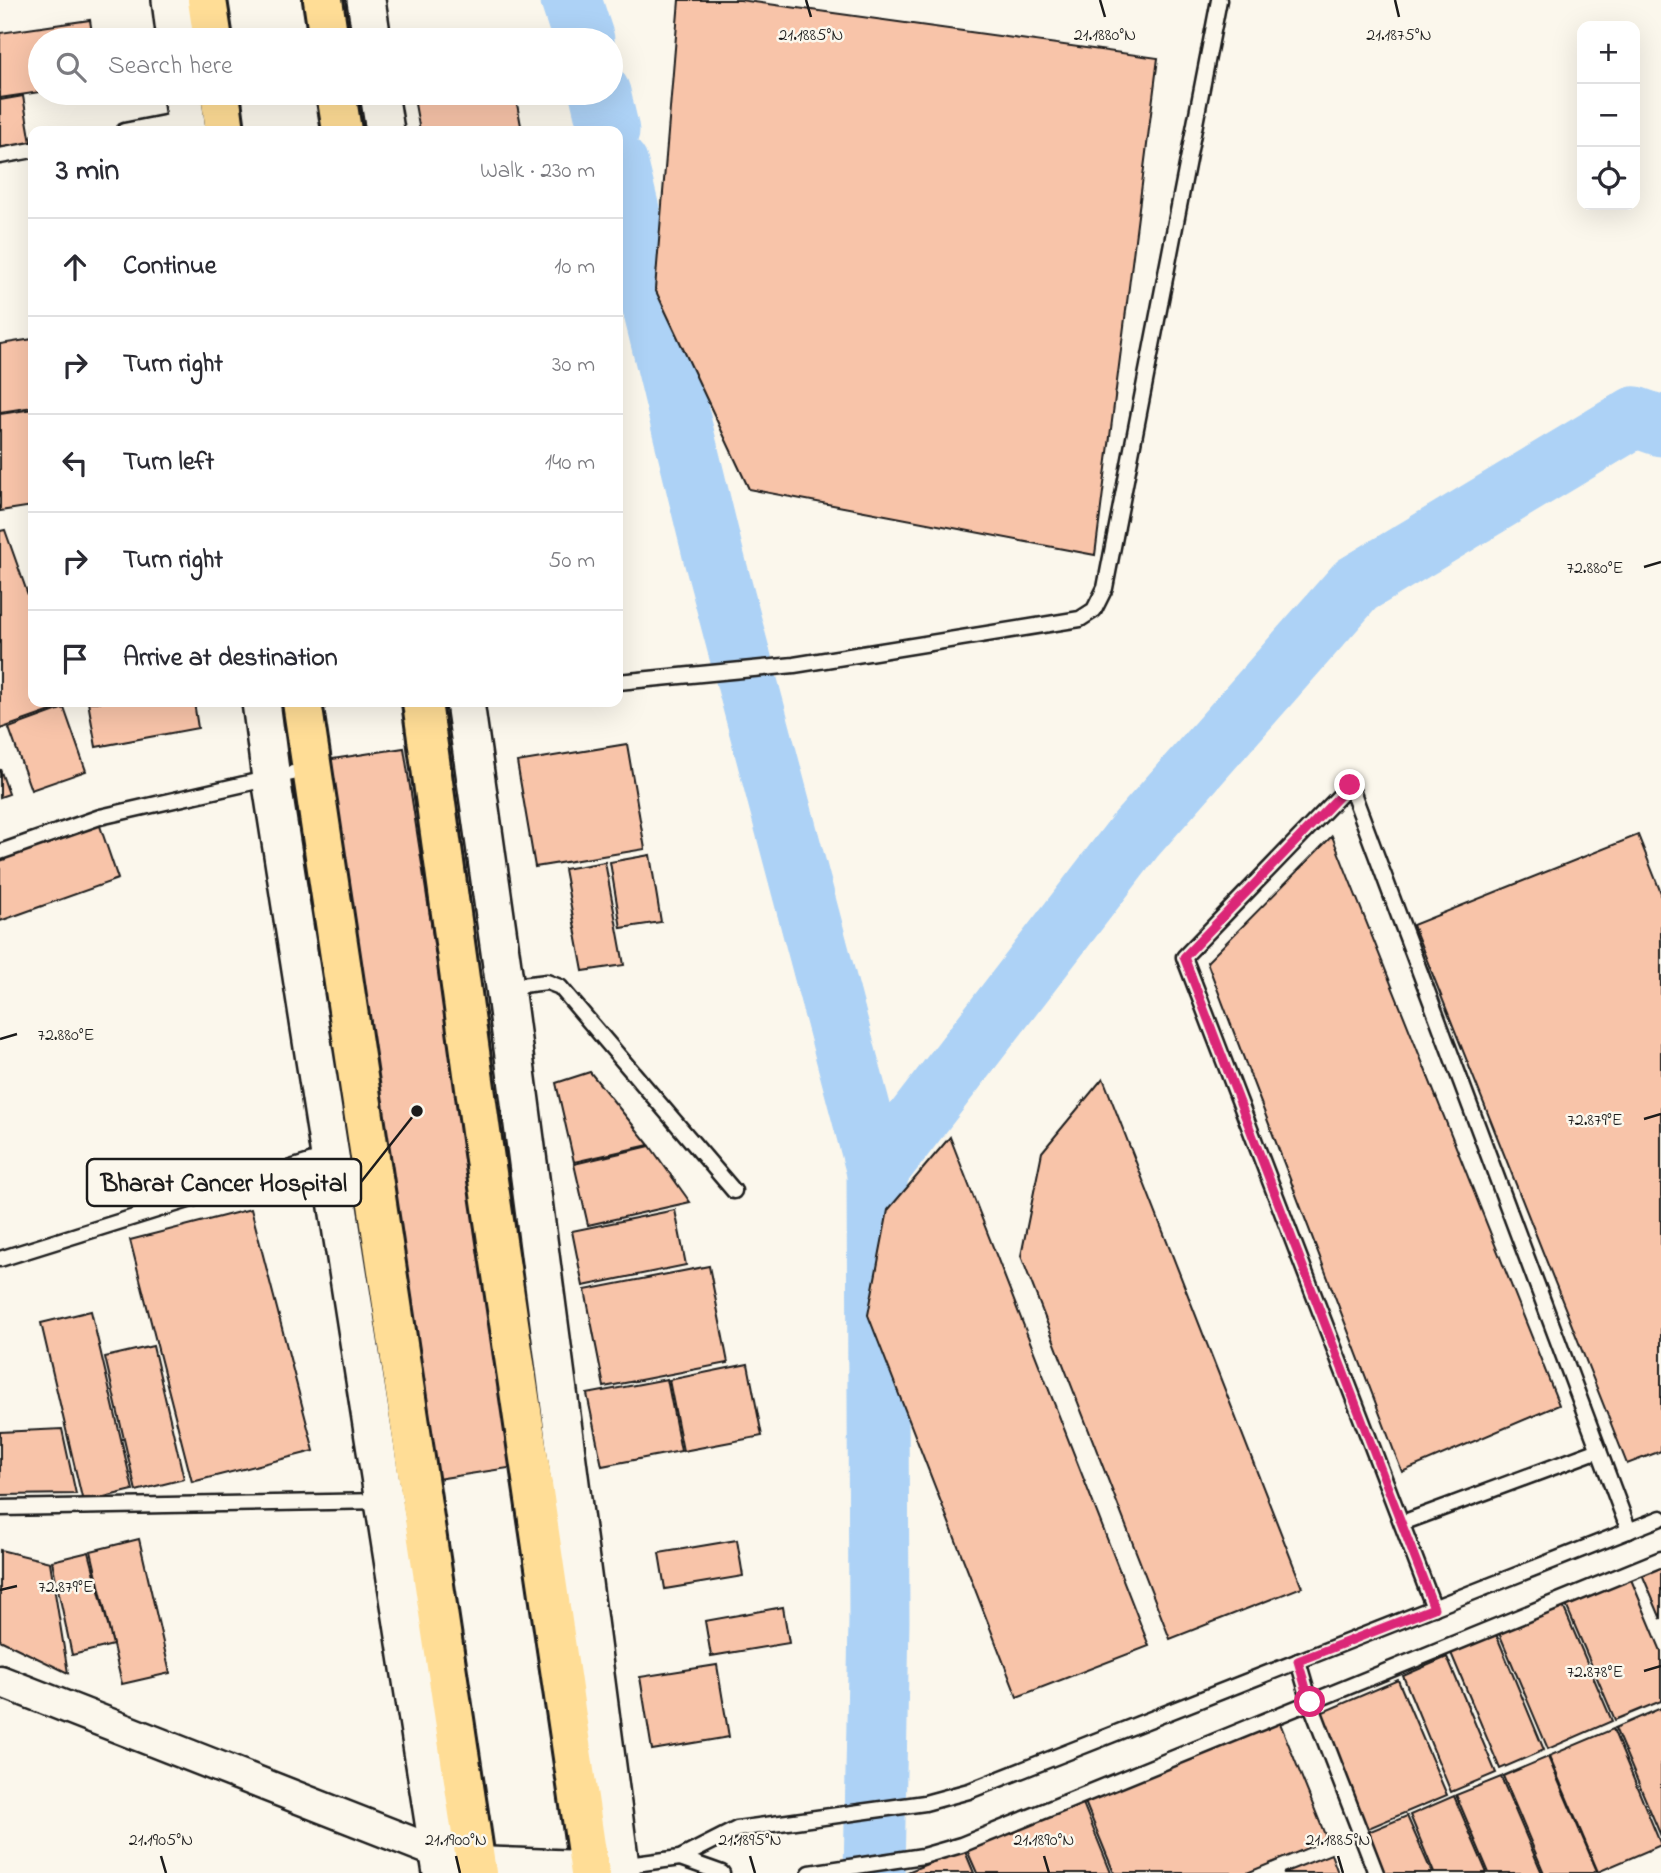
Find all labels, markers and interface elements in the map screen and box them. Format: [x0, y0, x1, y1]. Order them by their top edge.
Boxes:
map controls [1577, 21, 1640, 210]
button: + [1577, 21, 1640, 84]
text: 21.1885°N [779, 23, 843, 49]
text: 21.1880°N [1074, 23, 1136, 49]
text: 21.1875°N [1366, 23, 1432, 49]
search box [28, 28, 623, 105]
icon: search [52, 48, 90, 86]
text: Search here [108, 48, 233, 86]
button: − [1577, 84, 1640, 147]
button: locate [1577, 147, 1640, 210]
text: 3 min [56, 150, 119, 194]
text: Walk · 230 m [480, 155, 595, 188]
icon: ahead [56, 248, 94, 286]
text: Continue [123, 248, 216, 286]
text: 10 m [554, 251, 595, 284]
icon: right [56, 346, 94, 384]
text: Turn right [123, 346, 223, 384]
text: 30 m [552, 349, 595, 382]
icon: left [56, 444, 94, 482]
text: Turn left [123, 444, 214, 482]
text: 140 m [545, 447, 595, 480]
icon: right [56, 542, 94, 580]
text: Turn right [123, 542, 223, 580]
text: 50 m [548, 545, 595, 578]
text: 72.880°E [1566, 556, 1624, 582]
icon: arrive [56, 640, 94, 678]
text: Arrive at destination [123, 640, 338, 678]
route end [1334, 769, 1365, 800]
text: 72.880°E [37, 1023, 95, 1049]
text: 72.879°E [1567, 1108, 1623, 1134]
callout: Bharat Cancer Hospital [87, 1159, 361, 1206]
text: Bharat Cancer Hospital [100, 1166, 347, 1204]
text: 72.879°E [38, 1575, 94, 1601]
text: 72.878°E [1567, 1660, 1623, 1686]
route start [1294, 1686, 1325, 1717]
text: 21.1905°N [129, 1828, 193, 1854]
text: 21.1900°N [425, 1828, 487, 1854]
text: 21.1895°N [718, 1828, 782, 1854]
text: 21.1890°N [1014, 1828, 1074, 1854]
text: 21.1885°N [1306, 1828, 1370, 1854]

